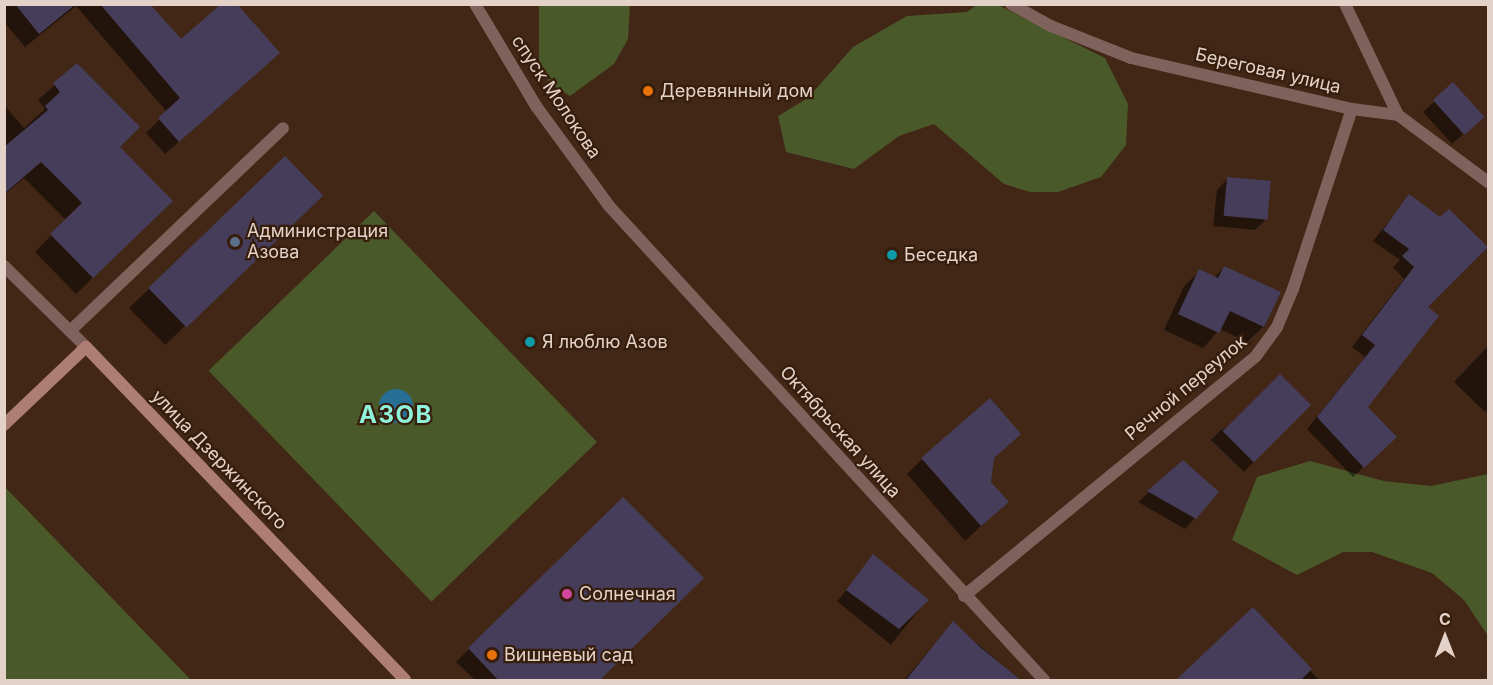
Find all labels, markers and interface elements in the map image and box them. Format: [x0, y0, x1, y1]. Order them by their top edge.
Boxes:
street label: спуск Молокова [507, 31, 605, 163]
street label: Береговая улица [1193, 44, 1343, 98]
place label: Деревянный дом [660, 80, 813, 102]
marker: Деревянный дом [641, 84, 655, 98]
place label: Администрация Азова [247, 221, 388, 264]
marker: Администрация Азова [228, 235, 242, 249]
place label: Беседка [904, 244, 978, 266]
marker: Беседка [885, 248, 899, 262]
place label: Я люблю Азов [542, 331, 668, 353]
street label: Речной переулок [1121, 331, 1251, 445]
marker: Я люблю Азов [523, 335, 537, 349]
street label: Октябрьская улица [775, 362, 905, 502]
street label: улица Дзержинского [147, 386, 291, 534]
district label: АЗОВ [359, 401, 433, 429]
place label: Солнечная [579, 583, 676, 605]
marker: Солнечная [560, 587, 574, 601]
north arrow [1415, 607, 1475, 667]
text: С [1439, 609, 1451, 629]
place label: Вишневый сад [504, 644, 633, 666]
marker: Вишневый сад [485, 648, 499, 662]

